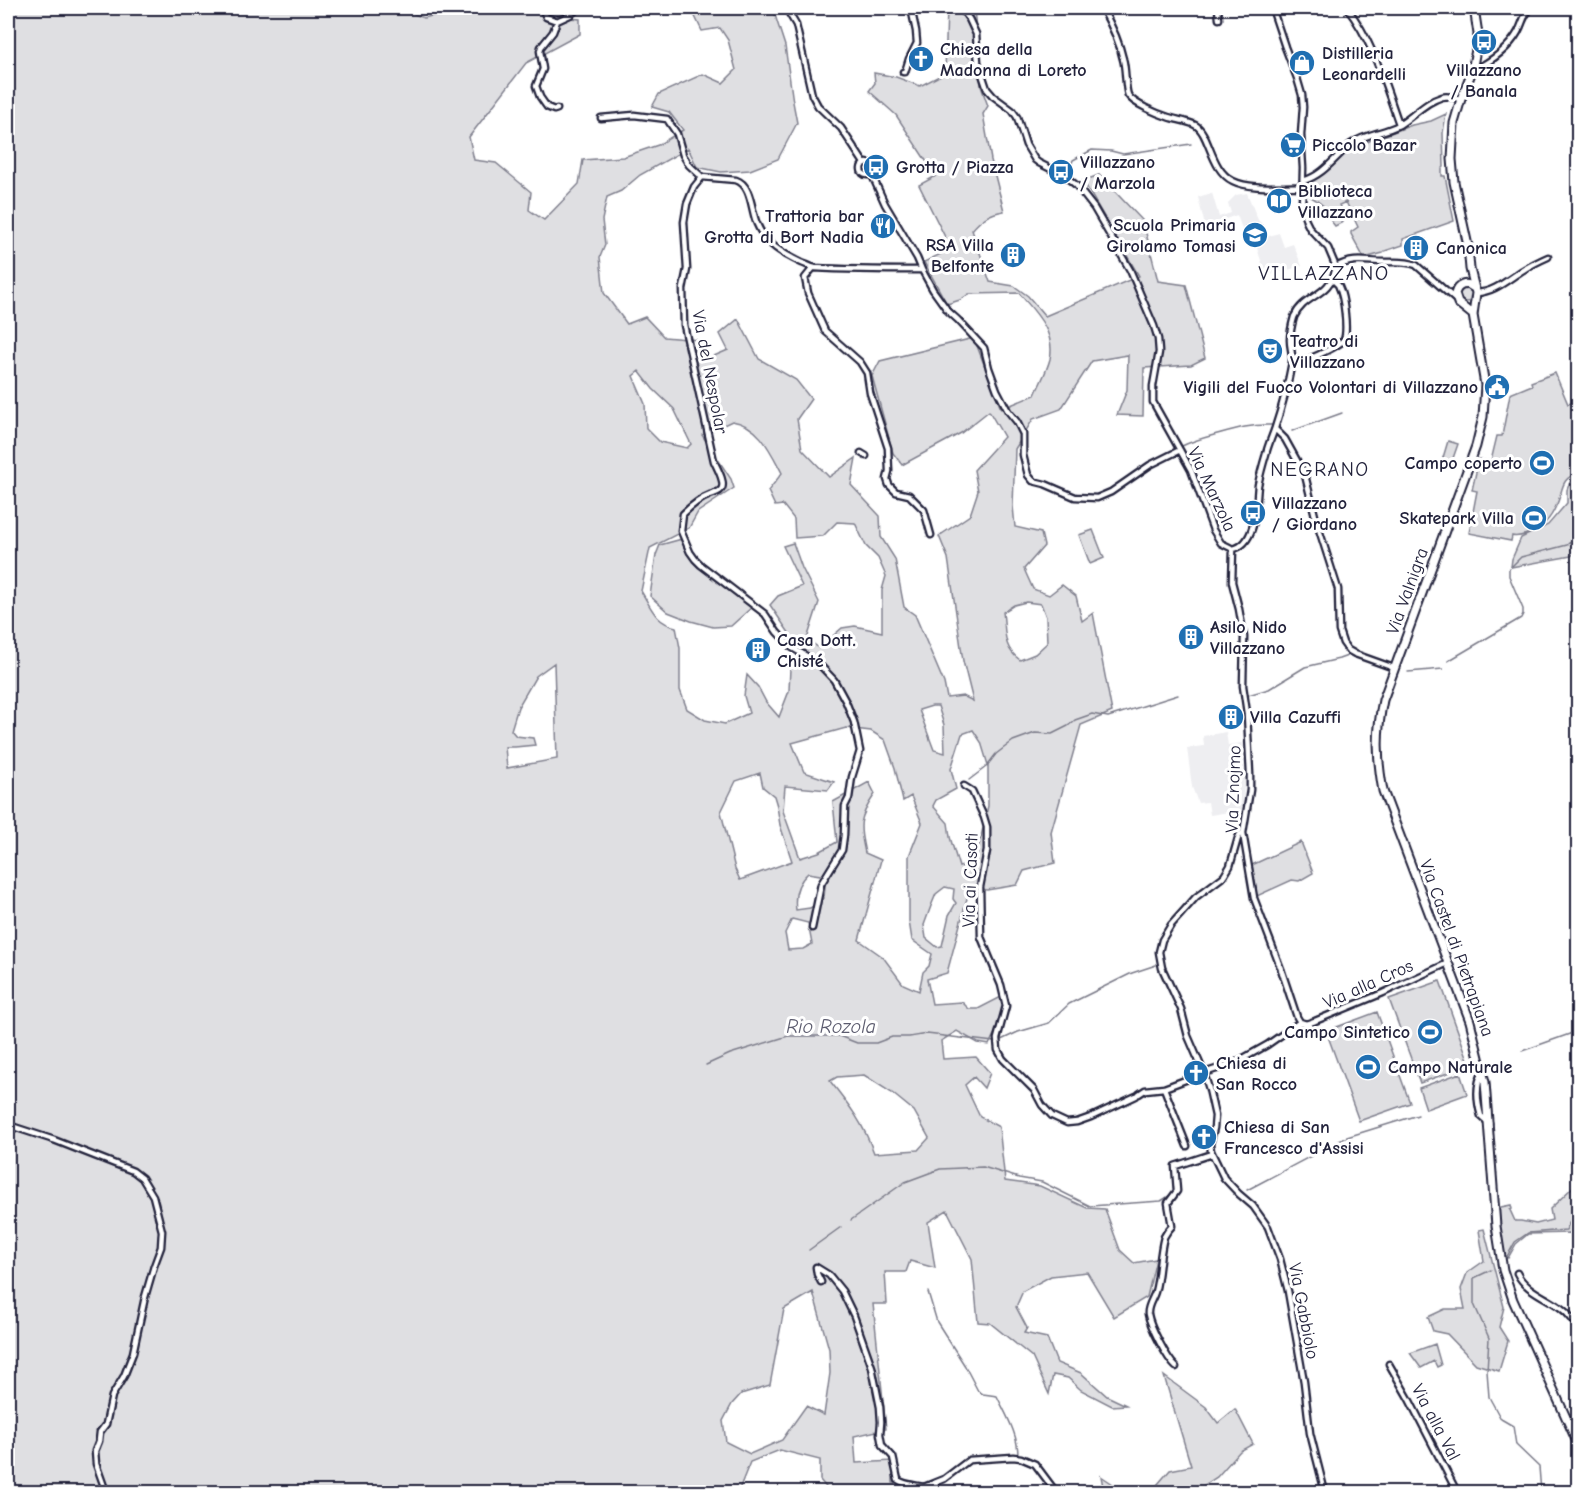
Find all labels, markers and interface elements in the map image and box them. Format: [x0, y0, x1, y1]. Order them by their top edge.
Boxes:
bus stop icon: Villazzano / Banala [1469, 27, 1499, 57]
place label: Chiesa della Madonna di Loreto [940, 39, 1087, 81]
place label: Distilleria Leonardelli [1322, 43, 1406, 85]
church icon: Chiesa della Madonna di Loreto [906, 44, 936, 74]
shop icon: Distilleria Leonardelli [1287, 48, 1317, 78]
place label: Villazzano / Banala [1446, 60, 1522, 102]
supermarket icon: Piccolo Bazar [1278, 130, 1308, 160]
place label: Piccolo Bazar [1312, 135, 1417, 156]
bus stop icon: Grotta / Piazza [861, 152, 891, 182]
place label: Villazzano / Marzola [1080, 152, 1155, 194]
place label: Grotta / Piazza [896, 157, 1014, 178]
bus stop icon: Villazzano / Marzola [1046, 157, 1076, 187]
place label: Biblioteca Villazzano [1298, 181, 1373, 223]
library icon: Biblioteca Villazzano [1264, 186, 1294, 216]
place label: Trattoria bar Grotta di Bort Nadia [704, 206, 865, 248]
restaurant icon: Trattoria bar Grotta di Bort Nadia [868, 211, 898, 241]
place label: Scuola Primaria Girolamo Tomasi [1106, 215, 1236, 257]
school or university icon: Scuola Primaria Girolamo Tomasi [1240, 220, 1270, 250]
building icon: Canonica [1401, 233, 1431, 263]
place label: RSA Villa Belfonte [926, 235, 994, 277]
place label: Canonica [1436, 238, 1507, 259]
building icon: RSA Villa Belfonte [998, 240, 1028, 270]
district label: VILLAZZANO [1258, 261, 1390, 285]
street label: Via del Nespolar [687, 309, 732, 436]
place label: Teatro di Villazzano [1290, 331, 1365, 373]
theatre icon: Teatro di Villazzano [1255, 336, 1285, 366]
public building icon: Vigili del Fuoco Volontari di Villazzano [1482, 372, 1512, 402]
place label: Vigili del Fuoco Volontari di Villazzano [1183, 377, 1478, 398]
street label: Via Marzola [1183, 444, 1240, 535]
sports icon: Campo coperto [1527, 448, 1557, 478]
place label: Campo coperto [1405, 453, 1522, 474]
district label: NEGRANO [1270, 458, 1370, 481]
place label: Villazzano / Giordano [1272, 493, 1357, 535]
bus stop icon: Villazzano / Giordano [1238, 498, 1268, 528]
sports icon: Skatepark Villa [1519, 503, 1549, 533]
place label: Skatepark Villa [1400, 508, 1514, 529]
street label: Via Valnigra [1382, 545, 1433, 637]
place label: Asilo Nido Villazzano [1210, 617, 1287, 659]
building icon: Asilo Nido Villazzano [1176, 622, 1206, 652]
place label: Casa Dott. Chisté [777, 630, 856, 672]
building icon: Casa Dott. Chisté [743, 635, 773, 665]
building icon: Villa Cazuffi [1216, 702, 1246, 732]
place label: Villa Cazuffi [1250, 707, 1341, 728]
street label: Via Znojmo [1221, 745, 1246, 833]
street label: Via ai Casoti [958, 832, 983, 928]
street label: Via Castel di Pietrapiana [1415, 857, 1498, 1039]
street label: Via alla Cros [1320, 955, 1416, 1014]
water label: Rio Rozola [786, 1015, 876, 1038]
sports icon: Campo Sintetico [1415, 1017, 1445, 1047]
place label: Campo Sintetico [1284, 1022, 1410, 1043]
sports icon: Campo Naturale [1353, 1052, 1383, 1082]
place label: Chiesa di San Rocco [1216, 1053, 1297, 1095]
place label: Campo Naturale [1388, 1057, 1513, 1078]
church icon: Chiesa di San Rocco [1181, 1058, 1211, 1088]
place label: Chiesa di San Francesco d'Assisi [1224, 1117, 1364, 1159]
church icon: Chiesa di San Francesco d'Assisi [1189, 1122, 1219, 1152]
street label: Via Gabbiolo [1284, 1261, 1323, 1361]
street label: Via alla Val [1407, 1381, 1464, 1464]

